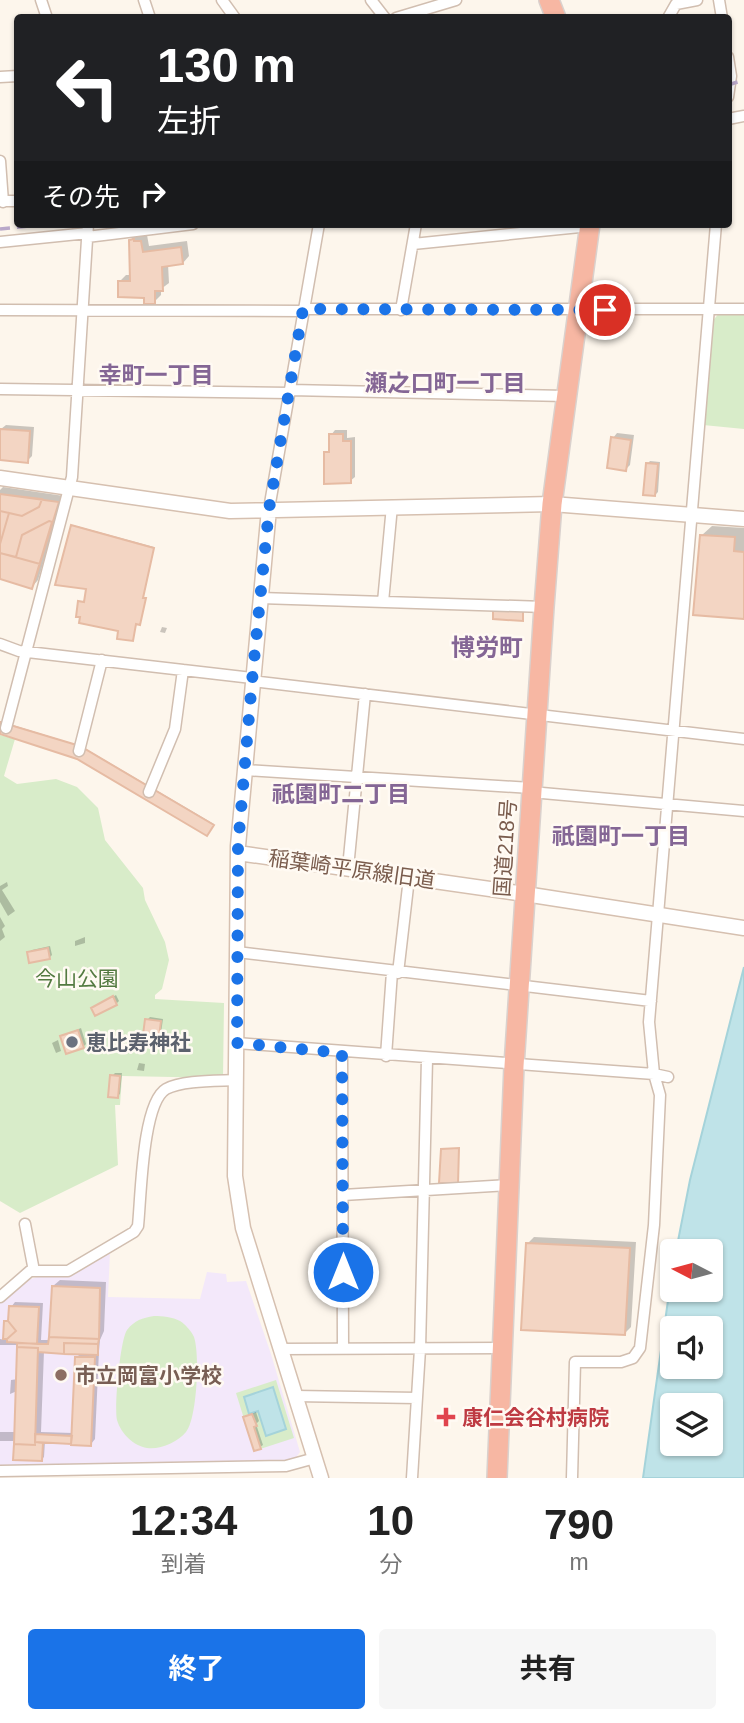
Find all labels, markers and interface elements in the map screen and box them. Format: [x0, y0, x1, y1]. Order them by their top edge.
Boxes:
text: 130 m [157, 38, 296, 92]
icon: left [42, 42, 133, 133]
text: 左折 [157, 103, 221, 139]
icon: right [134, 175, 172, 213]
text: その先 [42, 182, 120, 212]
pin [575, 280, 635, 340]
icon: arrive [586, 291, 624, 329]
district label: 幸町一丁目 [99, 362, 214, 388]
district label: 瀬之口町一丁目 [365, 370, 526, 396]
district label: 博労町 [451, 634, 523, 661]
district label: 祇園町二丁目 [272, 781, 410, 807]
street label: 国道218号 [490, 798, 520, 898]
district label: 祇園町一丁目 [552, 823, 690, 849]
street label: 稲葉崎平原線旧道 [267, 846, 437, 892]
park label: 今山公園 [35, 967, 119, 990]
place label: 恵比寿神社 [86, 1031, 191, 1054]
marker: 恵比寿神社 [64, 1034, 80, 1050]
position arrow [306, 1235, 380, 1309]
north arrow [660, 1239, 723, 1302]
map controls [660, 1239, 723, 1456]
button: sound [660, 1316, 723, 1379]
place label: 市立岡富小学校 [75, 1364, 222, 1387]
marker: 市立岡富小学校 [53, 1367, 69, 1383]
button: layers [660, 1393, 723, 1456]
place label: 康仁会谷村病院 [462, 1406, 609, 1429]
marker: 康仁会谷村病院 [436, 1407, 456, 1427]
text: 12:34 [130, 1497, 237, 1544]
text: 10 [367, 1497, 414, 1544]
text: 790 [544, 1501, 614, 1548]
text: m [569, 1549, 589, 1575]
text: 到着 [161, 1551, 207, 1577]
text: 分 [379, 1551, 402, 1577]
button: 終了 [28, 1629, 365, 1709]
button: 共有 [379, 1629, 716, 1709]

